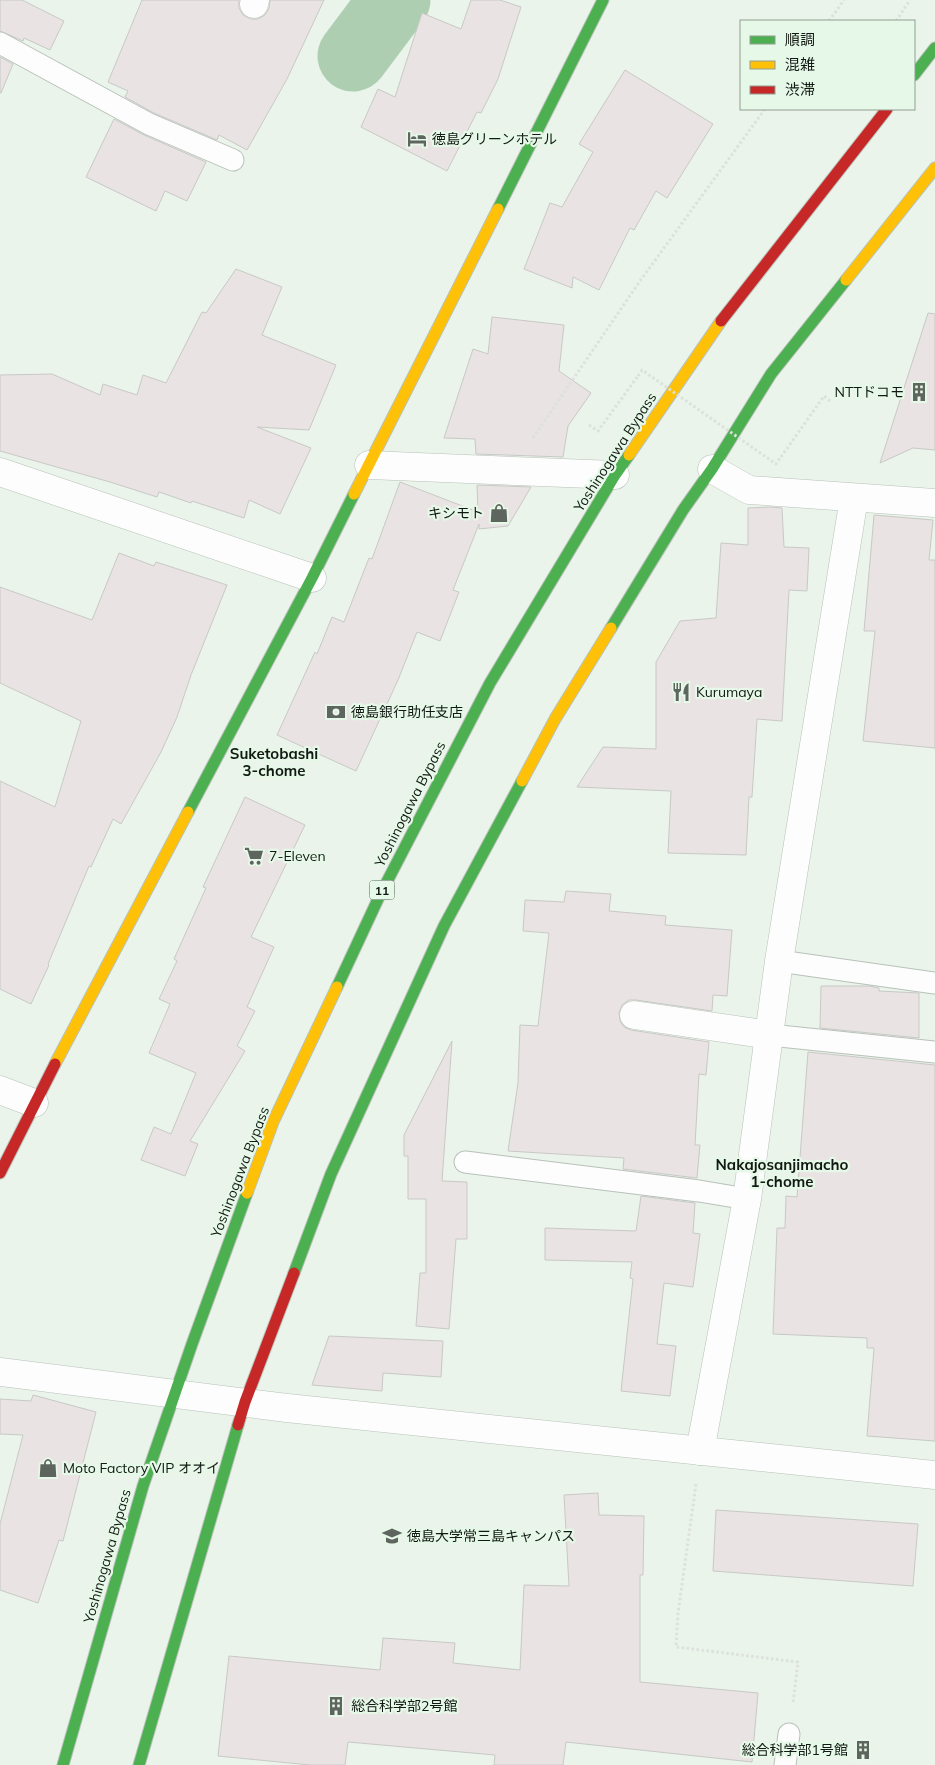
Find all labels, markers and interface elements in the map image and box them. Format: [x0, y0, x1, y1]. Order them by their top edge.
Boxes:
legend [740, 20, 915, 110]
text: 順調 [785, 30, 815, 49]
text: 混雑 [785, 55, 815, 74]
text: 渋滞 [785, 80, 815, 99]
hotel icon: 徳島グリーンホテル [406, 128, 428, 150]
place label: 徳島グリーンホテル [432, 130, 557, 148]
building icon: NTTドコモ [908, 381, 930, 403]
place label: NTTドコモ [834, 383, 904, 401]
street label: Yoshinogawa Bypass [569, 389, 660, 516]
shop icon: キシモト [488, 502, 510, 524]
place label: キシモト [428, 504, 484, 522]
restaurant icon: Kurumaya [670, 681, 692, 703]
place label: Kurumaya [696, 683, 762, 701]
bank icon: 徳島銀行助任支店 [325, 701, 347, 723]
place label: 徳島銀行助任支店 [351, 703, 463, 721]
street label: Yoshinogawa Bypass [370, 738, 449, 871]
district label: Suketobashi 3-chome [230, 744, 318, 780]
supermarket icon: 7-Eleven [243, 845, 265, 867]
place label: 7-Eleven [269, 847, 326, 865]
road number: 11 [370, 880, 394, 900]
street label: Yoshinogawa Bypass [206, 1104, 273, 1241]
district label: Nakajosanjimacho 1-chome [716, 1155, 849, 1191]
shop icon: Moto Factory VIP オオイ [37, 1457, 59, 1479]
place label: Moto Factory VIP オオイ [63, 1459, 220, 1477]
street label: Yoshinogawa Bypass [79, 1487, 135, 1626]
school or university icon: 徳島大学常三島キャンパス [381, 1525, 403, 1547]
place label: 徳島大学常三島キャンパス [407, 1527, 575, 1545]
building icon: 総合科学部2号館 [325, 1695, 347, 1717]
place label: 総合科学部2号館 [351, 1697, 457, 1715]
building icon: 総合科学部1号館 [852, 1739, 874, 1761]
place label: 総合科学部1号館 [742, 1741, 848, 1759]

